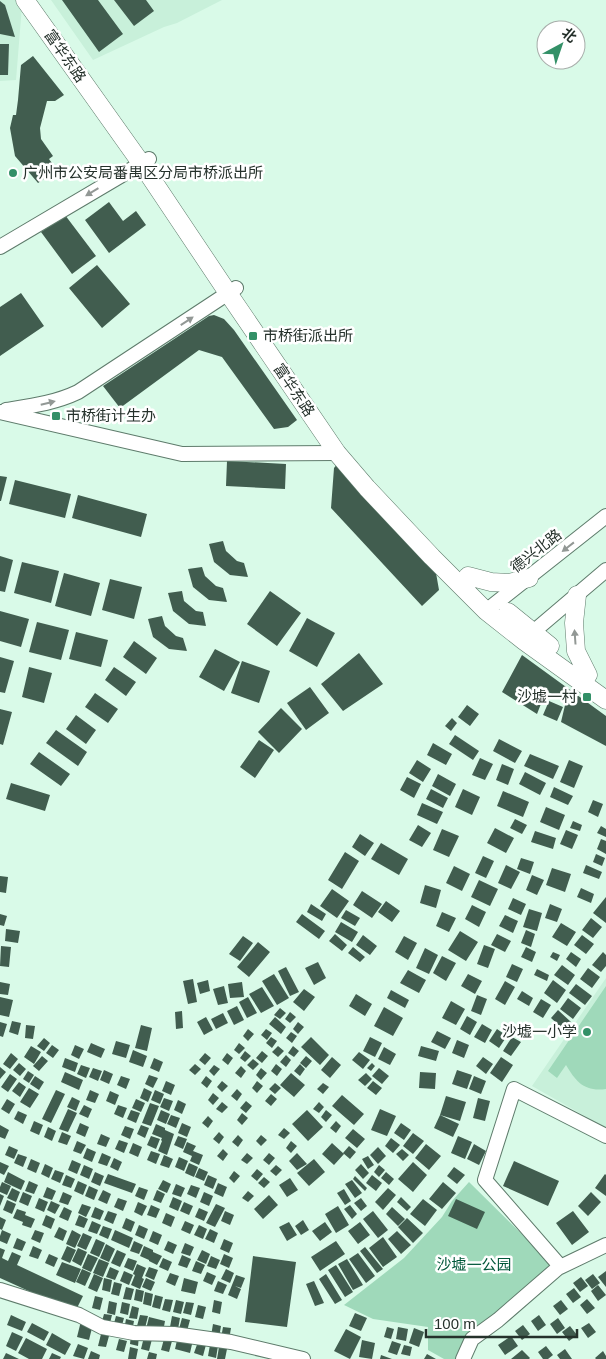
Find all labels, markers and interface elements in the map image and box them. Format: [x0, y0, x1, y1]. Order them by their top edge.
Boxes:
north arrow [536, 20, 586, 70]
text: 北 [559, 24, 580, 46]
street label: 富华东路 [41, 26, 90, 85]
place label: 广州市公安局番禺区分局市桥派出所 [23, 164, 263, 181]
marker: 广州市公安局番禺区分局市桥派出所 [7, 167, 19, 179]
one-way arrow [85, 188, 98, 197]
one-way arrow [180, 316, 194, 325]
place label: 市桥街派出所 [263, 327, 353, 344]
marker: 市桥街派出所 [247, 330, 259, 342]
street label: 富华东路 [271, 360, 318, 419]
one-way arrow [41, 399, 56, 407]
place label: 市桥街计生办 [66, 407, 156, 424]
marker: 市桥街计生办 [50, 410, 62, 422]
street label: 德兴北路 [507, 525, 565, 576]
one-way arrow [562, 541, 575, 552]
one-way arrow [570, 628, 578, 644]
place label: 沙墟一村 [517, 688, 577, 705]
marker: 沙墟一村 [581, 691, 593, 703]
place label: 沙墟一小学 [502, 1023, 577, 1040]
marker: 沙墟一小学 [581, 1026, 593, 1038]
park label: 沙墟一公园 [436, 1256, 512, 1273]
scale bar [426, 1306, 577, 1338]
text: 100 m [434, 1315, 476, 1332]

